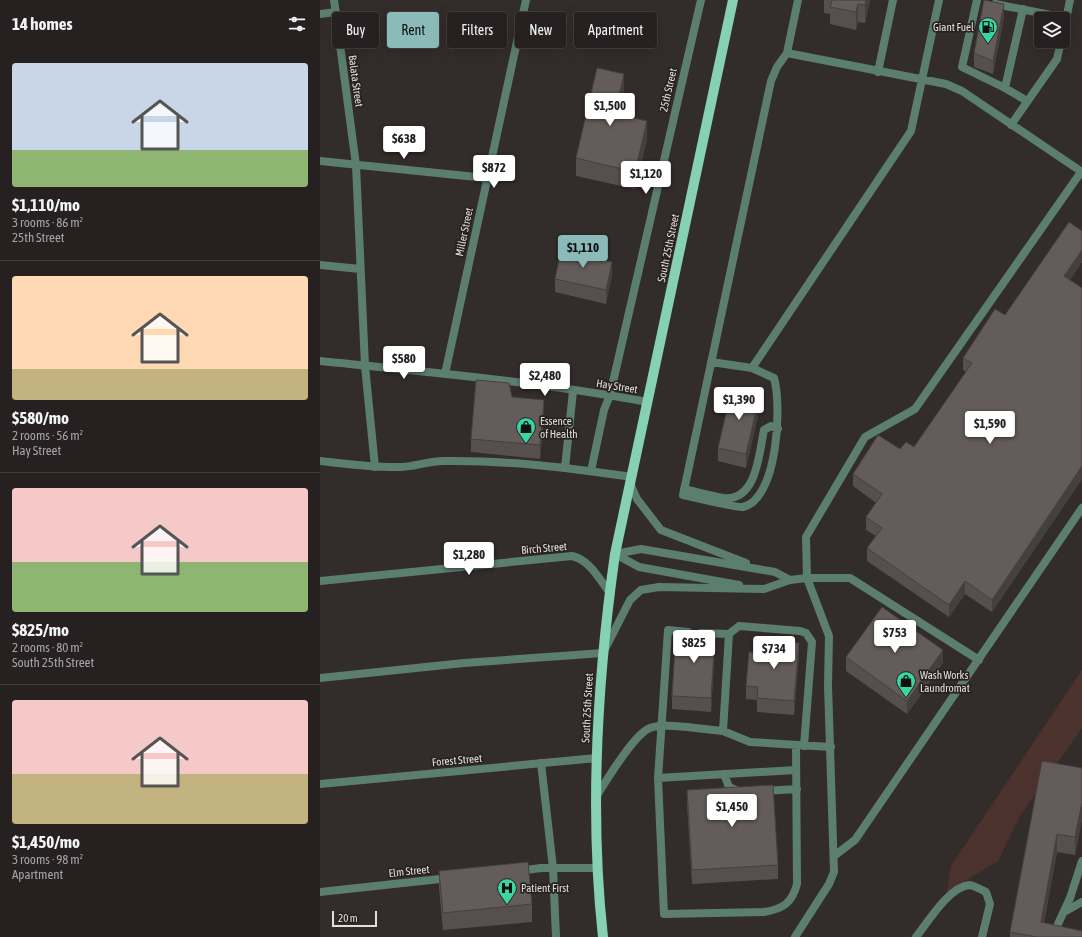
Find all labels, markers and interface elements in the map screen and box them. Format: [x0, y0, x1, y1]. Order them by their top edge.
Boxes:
chip: Buy [332, 12, 379, 48]
chip: Rent [387, 12, 439, 48]
chip: Filters [447, 12, 507, 48]
chip: New [515, 12, 566, 48]
chip: Apartment [574, 12, 657, 48]
map controls [1034, 12, 1070, 48]
button: layers [1034, 12, 1070, 48]
icon: filters [286, 13, 308, 35]
text: 14 homes [12, 14, 73, 34]
fuel station icon: Giant Fuel [977, 16, 999, 44]
place label: Giant Fuel [933, 21, 974, 33]
street label: Balata Street [346, 54, 366, 108]
street label: 25th Street [657, 67, 679, 113]
icon: home [124, 89, 196, 161]
pin: $1,500 [577, 93, 643, 127]
text: $1,500 [594, 98, 626, 113]
pin: $638 [380, 126, 428, 160]
text: $638 [392, 131, 416, 146]
pin: $872 [470, 155, 518, 189]
text: $872 [482, 160, 506, 175]
pin: $1,120 [613, 161, 679, 195]
text: $1,120 [630, 166, 662, 181]
text: $1,110/mo [12, 195, 80, 215]
street label: Miller Street [453, 207, 475, 257]
street label: South 25th Street [655, 213, 681, 283]
text: 3 rooms · 86 m² [12, 215, 83, 230]
text: 25th Street [12, 230, 65, 245]
pin: $1,110 [550, 235, 616, 269]
text: $1,110 [567, 240, 599, 255]
icon: home [124, 302, 196, 374]
pin: $580 [380, 346, 428, 380]
text: $580 [392, 351, 416, 366]
pin: $2,480 [512, 363, 578, 397]
text: $2,480 [529, 368, 561, 383]
street label: Hay Street [595, 377, 639, 395]
pin: $1,390 [706, 387, 772, 421]
text: $1,390 [723, 392, 755, 407]
text: $580/mo [12, 408, 69, 428]
pin: $1,590 [957, 411, 1023, 445]
place label: Essence of Health [540, 415, 578, 440]
shop icon: Essence of Health [515, 416, 537, 444]
text: $1,590 [974, 416, 1006, 431]
text: 2 rooms · 56 m² [12, 428, 83, 443]
text: Hay Street [12, 443, 61, 458]
icon: home [124, 514, 196, 586]
street label: Birch Street [521, 540, 567, 556]
pin: $1,280 [436, 542, 502, 576]
text: $1,280 [453, 547, 485, 562]
text: $825/mo [12, 620, 69, 640]
pin: $753 [871, 620, 919, 654]
text: $753 [883, 625, 907, 640]
pin: $825 [670, 630, 718, 664]
text: $825 [682, 635, 706, 650]
pin: $734 [750, 636, 798, 670]
text: 2 rooms · 80 m² [12, 640, 83, 655]
text: $734 [762, 641, 786, 656]
text: South 25th Street [12, 655, 94, 670]
place label: Wash Works Laundromat [920, 669, 970, 694]
shop icon: Wash Works Laundromat [895, 670, 917, 698]
street label: South 25th Street [579, 673, 595, 743]
icon: home [124, 726, 196, 798]
street label: Forest Street [431, 752, 483, 768]
pin: $1,450 [699, 794, 765, 828]
text: $1,450 [716, 799, 748, 814]
text: $1,450/mo [12, 832, 80, 852]
text: 3 rooms · 98 m² [12, 852, 83, 867]
street label: Elm Street [388, 863, 430, 879]
text: Apartment [12, 867, 63, 882]
hospital icon: Patient First [496, 877, 518, 905]
place label: Patient First [521, 882, 569, 894]
scale bar [332, 909, 377, 928]
text: 20 m [338, 912, 358, 924]

